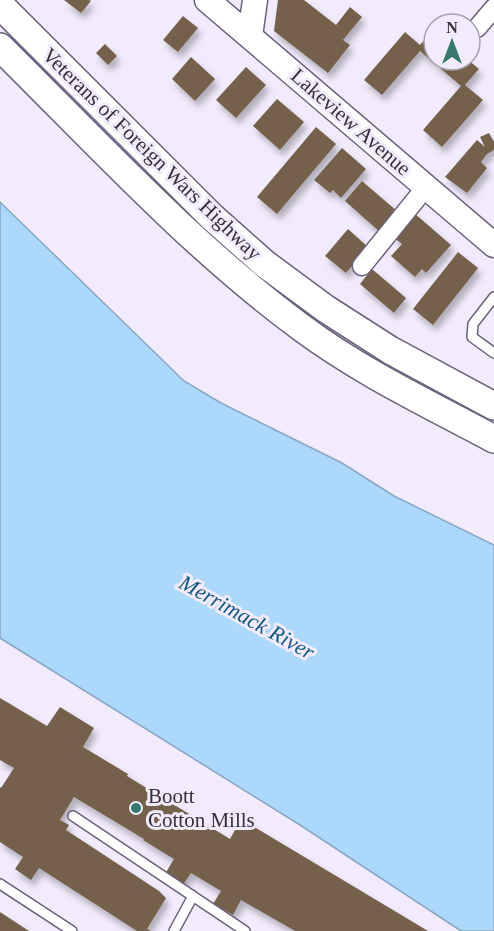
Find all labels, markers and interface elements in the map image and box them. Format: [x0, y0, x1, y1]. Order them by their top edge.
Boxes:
north arrow [422, 12, 482, 72]
text: N [446, 19, 458, 36]
street label: Veterans of Foreign Wars Highway [37, 43, 267, 266]
street label: Lakeview Avenue [286, 64, 416, 180]
water label: Merrimack River [174, 569, 319, 665]
place label: Boott Cotton Mills [148, 784, 255, 832]
marker: Boott Cotton Mills [129, 801, 143, 815]

